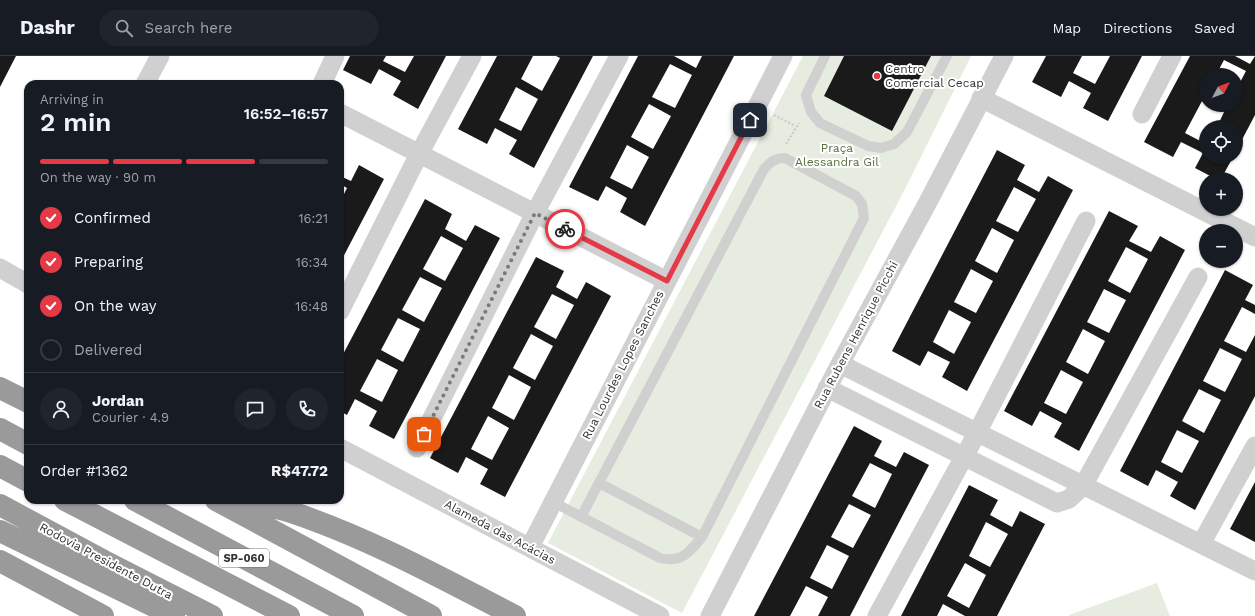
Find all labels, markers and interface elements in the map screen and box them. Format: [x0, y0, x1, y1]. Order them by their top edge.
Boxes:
search box [99, 10, 379, 46]
text: Dashr [20, 16, 75, 39]
icon: search [113, 17, 135, 39]
text: Search here [145, 19, 233, 37]
text: Map [1053, 20, 1081, 36]
text: Directions [1103, 20, 1172, 36]
text: Saved [1194, 20, 1235, 36]
place label: Centro Comercial Cecap [885, 62, 984, 90]
north arrow [1199, 68, 1243, 112]
map controls [1199, 68, 1243, 268]
marker: Centro Comercial Cecap [872, 71, 882, 81]
text: Arriving in [40, 92, 104, 107]
pin [733, 103, 767, 137]
text: 16:52–16:57 [244, 105, 328, 123]
text: 2 min [40, 107, 111, 137]
icon: home [739, 109, 761, 131]
button: locate [1199, 120, 1243, 164]
park label: Praça Alessandra Gil [795, 141, 879, 169]
text: On the way · 90 m [40, 170, 156, 185]
button: + [1199, 172, 1243, 216]
icon: check [40, 207, 62, 229]
text: Confirmed [74, 209, 151, 227]
courier [545, 209, 585, 249]
text: 16:21 [299, 211, 328, 226]
icon: bike [554, 218, 576, 240]
button: − [1199, 224, 1243, 268]
icon: check [40, 251, 62, 273]
text: Preparing [74, 253, 143, 271]
text: 16:34 [296, 255, 328, 270]
street label: Rua Rubens Henrique Picchi [811, 259, 901, 411]
street label: Rua Lourdes Lopes Sanches [579, 288, 667, 442]
icon: check [40, 295, 62, 317]
text: On the way [74, 297, 156, 315]
text: 16:48 [295, 299, 328, 314]
text: Delivered [74, 341, 142, 359]
button: person [40, 388, 82, 430]
button: chat [234, 388, 276, 430]
button: phone [286, 388, 328, 430]
text: Jordan [92, 392, 144, 410]
text: Courier · 4.9 [92, 410, 169, 425]
pin [407, 417, 441, 451]
icon: bag [413, 423, 435, 445]
text: Order #1362 [40, 462, 128, 480]
text: R$47.72 [271, 462, 328, 480]
street label: Alameda das Acácias [442, 497, 558, 567]
street label: Rodovia Presidente Dutra [37, 520, 175, 602]
road number: SP-060 [219, 549, 269, 567]

